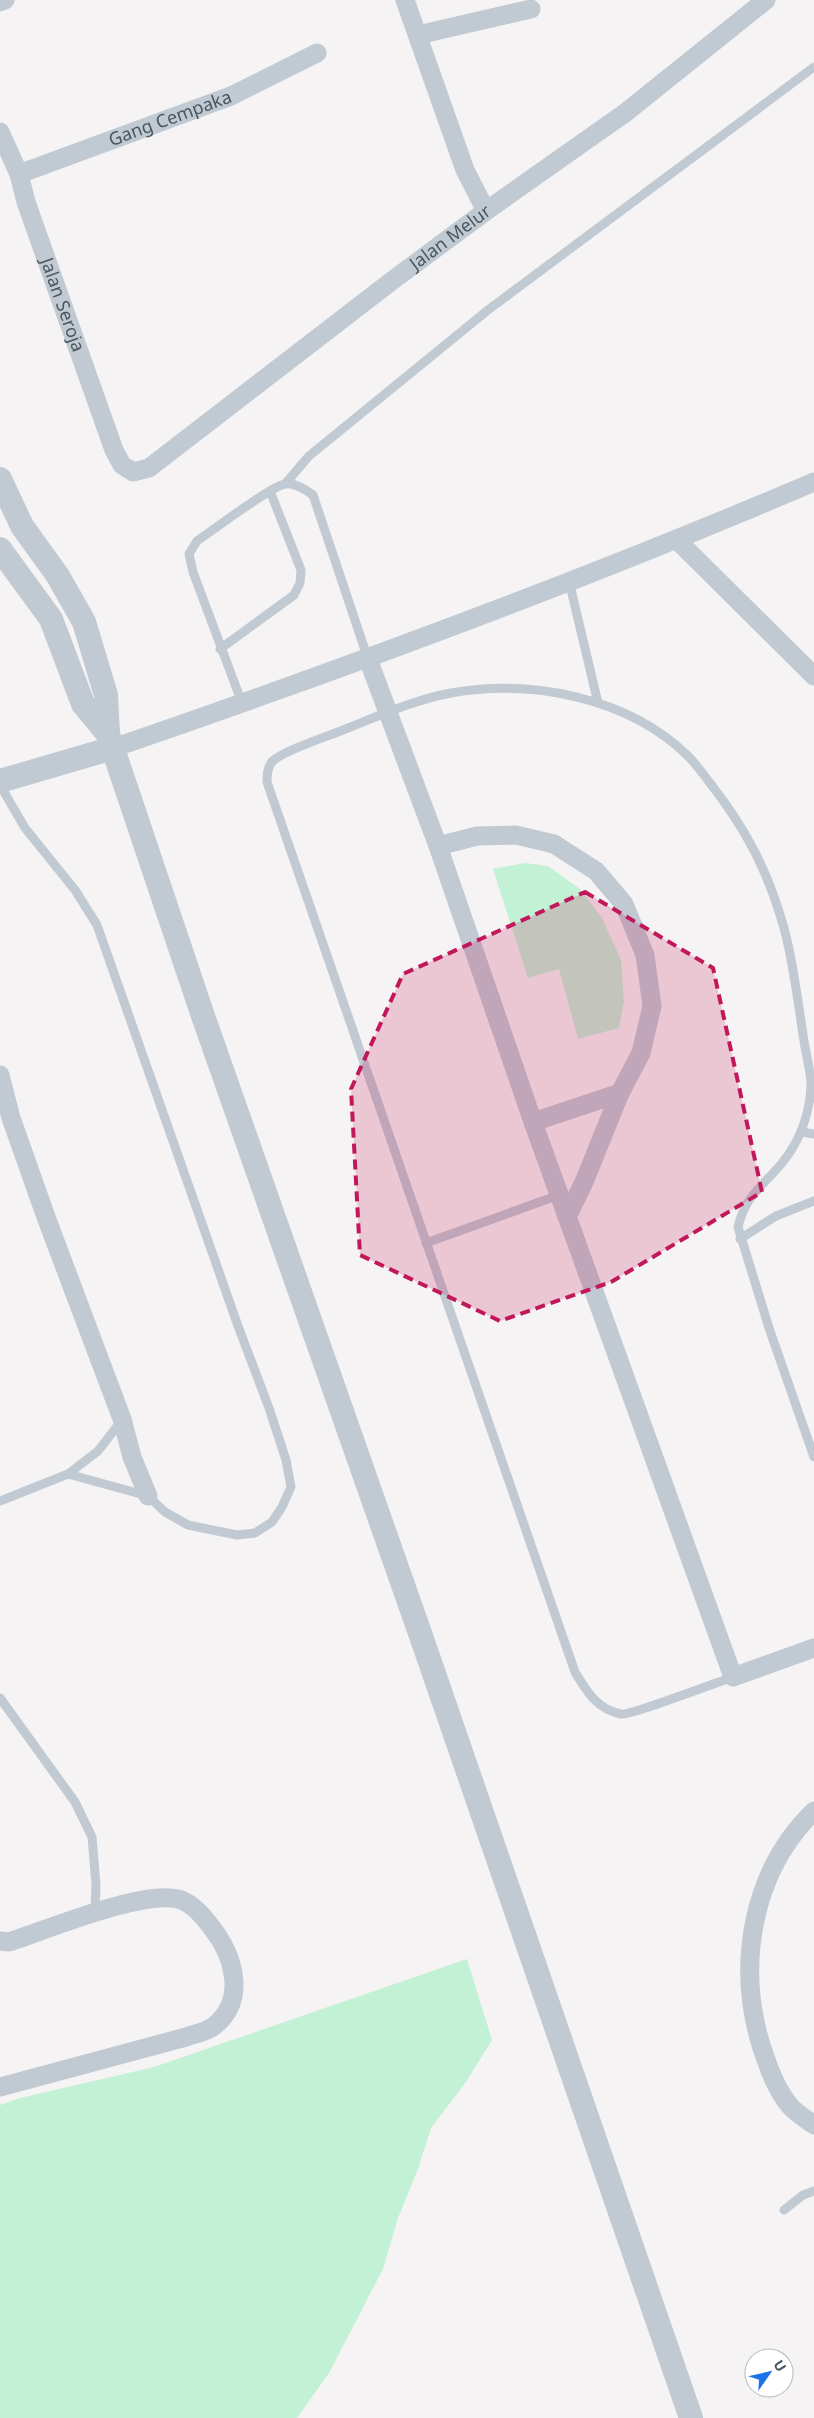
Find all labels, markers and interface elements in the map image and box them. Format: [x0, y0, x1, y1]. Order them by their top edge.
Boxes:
street label: Gang Cempaka [105, 84, 235, 151]
street label: Jalan Melur [403, 198, 496, 276]
street label: Jalan Seroja [35, 252, 91, 355]
north arrow [744, 2348, 794, 2398]
text: U [769, 2356, 791, 2375]

